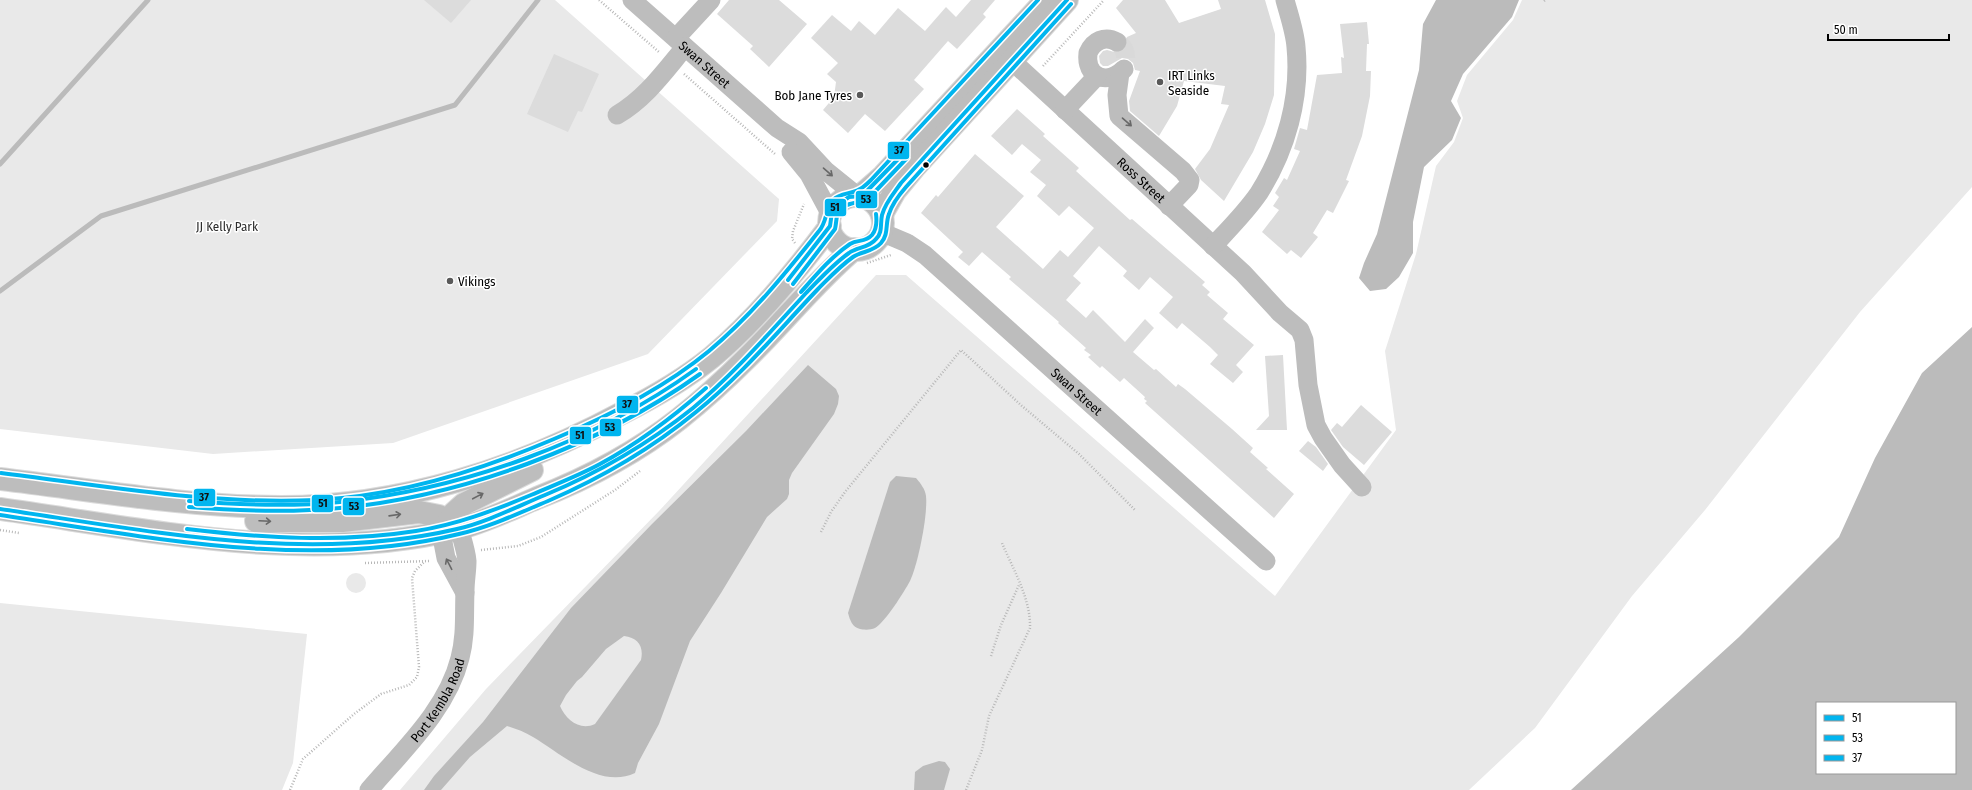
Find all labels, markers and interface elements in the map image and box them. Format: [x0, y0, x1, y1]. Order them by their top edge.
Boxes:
scale bar [1828, 16, 1949, 42]
text: 50 m [1834, 23, 1858, 37]
street label: Swan Street [676, 38, 734, 92]
place label: IRT Links Seaside [1168, 68, 1215, 98]
marker: IRT Links Seaside [1155, 77, 1165, 87]
place label: Bob Jane Tyres [774, 88, 852, 103]
marker: Bob Jane Tyres [855, 90, 865, 100]
one-way arrow [1121, 118, 1132, 127]
line badge: 37 [887, 141, 910, 160]
text: 37 [893, 144, 904, 157]
street label: Ross Street [1114, 154, 1169, 206]
unlabelled marker [921, 160, 931, 170]
one-way arrow [822, 167, 833, 176]
line badge: 53 [855, 190, 878, 209]
text: 53 [861, 193, 871, 206]
line badge: 51 [824, 198, 847, 217]
text: 51 [830, 201, 840, 214]
park label: JJ Kelly Park [196, 219, 259, 234]
place label: Vikings [458, 274, 496, 289]
marker: Vikings [445, 276, 455, 286]
street label: Swan Street [1048, 365, 1106, 419]
line badge: 37 [616, 395, 639, 414]
text: 37 [621, 398, 632, 411]
line badge: 53 [599, 418, 622, 437]
text: 53 [605, 421, 615, 434]
line badge: 51 [569, 426, 592, 445]
text: 51 [575, 429, 585, 442]
line badge: 37 [193, 488, 216, 507]
text: 37 [198, 491, 209, 504]
one-way arrow [472, 491, 484, 499]
line badge: 51 [311, 494, 334, 513]
text: 51 [318, 497, 328, 510]
line badge: 53 [342, 497, 365, 516]
text: 53 [349, 500, 359, 513]
one-way arrow [388, 511, 401, 519]
one-way arrow [258, 518, 271, 525]
one-way arrow [445, 558, 452, 570]
street label: Port Kembla Road [408, 657, 468, 745]
legend [1816, 702, 1956, 774]
text: 51 [1852, 711, 1862, 725]
text: 53 [1852, 731, 1863, 745]
text: 37 [1852, 751, 1862, 765]

